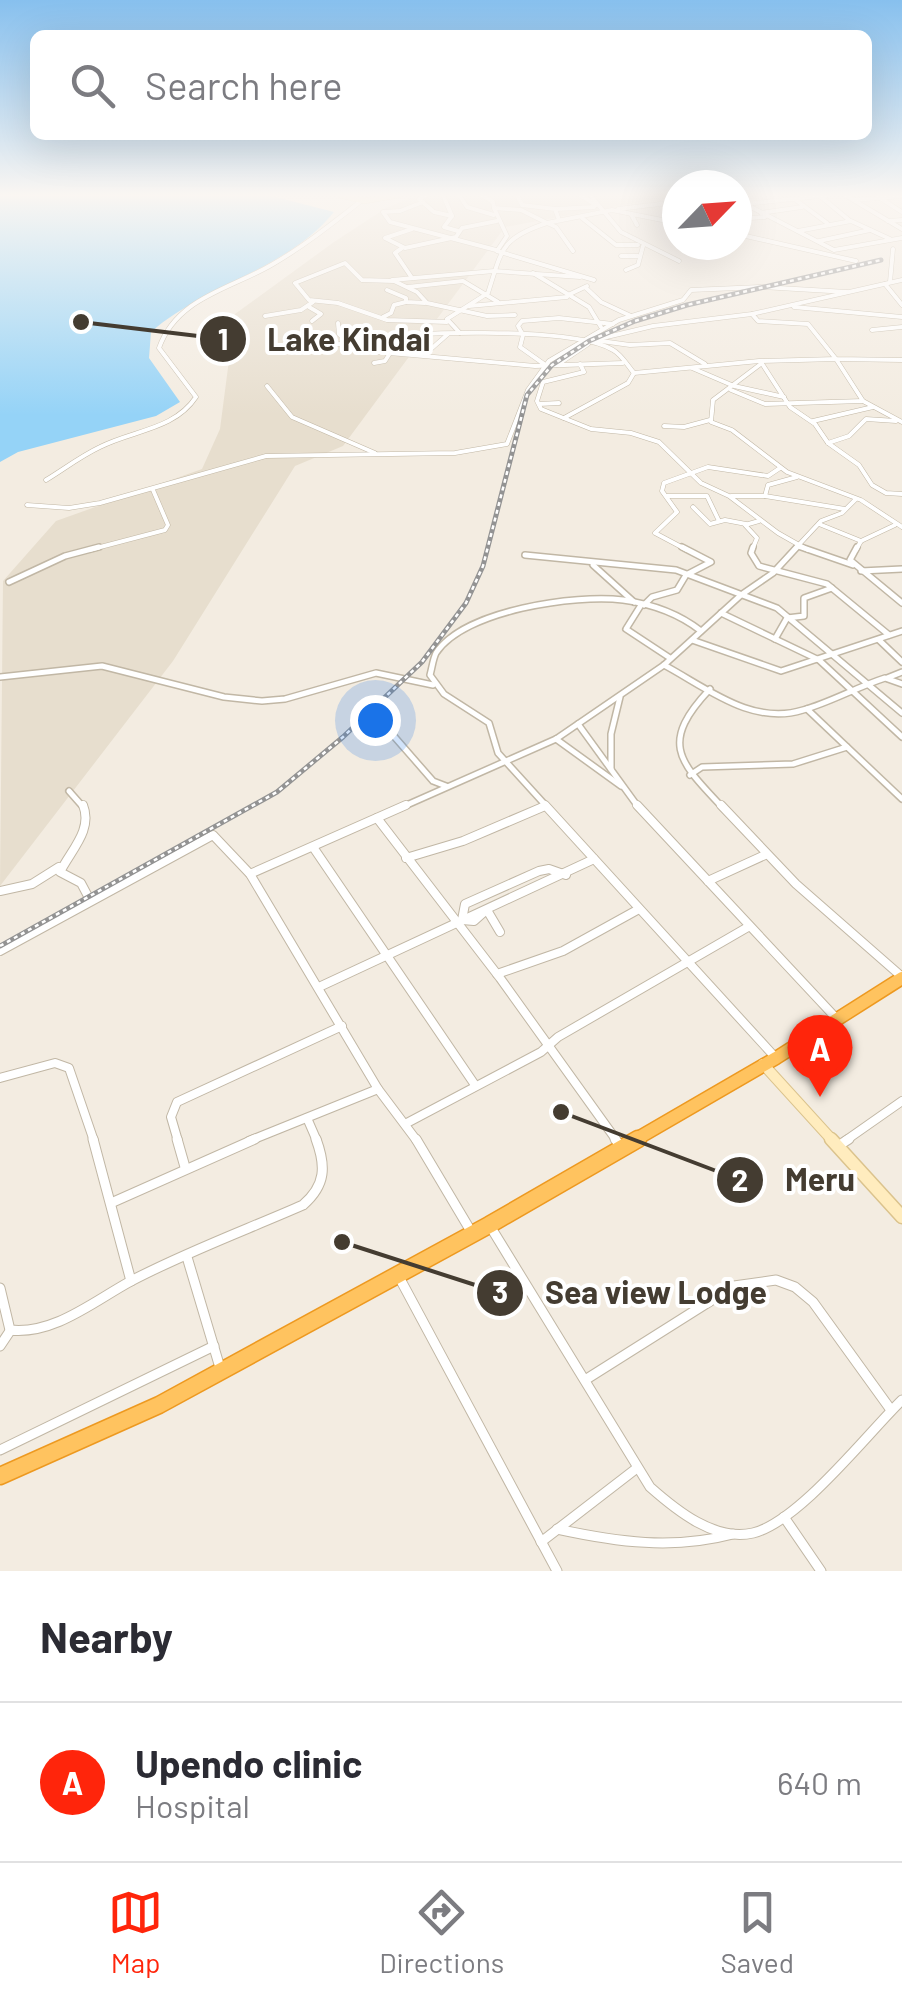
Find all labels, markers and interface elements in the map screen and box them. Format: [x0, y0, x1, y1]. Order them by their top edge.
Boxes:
search box [30, 30, 872, 140]
icon: search [65, 58, 120, 113]
text: Search here [145, 62, 343, 108]
north arrow [662, 170, 752, 260]
callout: Lake Kindai [198, 308, 451, 370]
text: Lake Kindai [267, 319, 431, 357]
text: 1 [218, 320, 228, 356]
your location [350, 695, 401, 746]
pin: A [788, 1014, 852, 1097]
callout: Meru [715, 1149, 875, 1211]
text: Meru [785, 1159, 855, 1197]
text: 2 [732, 1161, 748, 1197]
callout: Sea view Lodge [475, 1262, 787, 1324]
text: Sea view Lodge [545, 1272, 767, 1310]
text: 3 [492, 1273, 508, 1309]
text: Nearby [40, 1611, 173, 1661]
text: Upendo clinic [135, 1740, 362, 1786]
text: A [62, 1763, 83, 1801]
text: 640 m [777, 1763, 862, 1801]
text: Hospital [135, 1786, 250, 1824]
tab: Map [108, 1885, 163, 1979]
tab: Directions [379, 1885, 504, 1979]
tab: Saved [720, 1885, 794, 1979]

